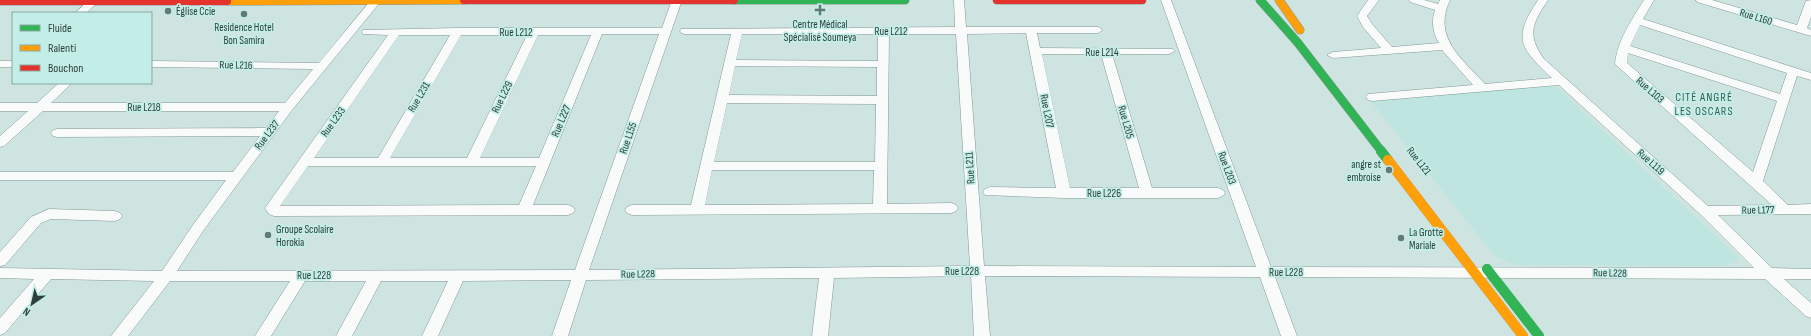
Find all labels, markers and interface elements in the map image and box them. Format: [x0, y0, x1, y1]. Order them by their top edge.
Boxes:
marker: Centre Médical Spécialisé Soumeya [814, 4, 826, 16]
place label: Église Ccie [176, 5, 215, 18]
marker: Église Ccie [163, 6, 173, 16]
street label: Rue L160 [1738, 6, 1774, 28]
marker: Residence Hotel Bon Samira [239, 9, 249, 19]
legend [12, 12, 152, 84]
place label: Centre Médical Spécialisé Soumeya [784, 18, 856, 44]
text: Fluide [48, 21, 72, 36]
place label: Residence Hotel Bon Samira [214, 21, 274, 47]
street label: Rue L212 [874, 25, 908, 38]
street label: Rue L212 [499, 26, 533, 39]
text: Ralenti [48, 41, 76, 56]
street label: Rue L214 [1085, 46, 1119, 59]
street label: Rue L216 [219, 58, 253, 72]
text: Bouchon [48, 61, 83, 76]
street label: Rue L103 [1633, 74, 1667, 106]
street label: Rue L231 [405, 79, 433, 115]
street label: Rue L229 [489, 79, 515, 115]
district label: CITÉ ANGRÉ LES OSCARS [1674, 90, 1734, 119]
street label: Rue L207 [1037, 93, 1057, 129]
street label: Rue L218 [127, 101, 161, 114]
street label: Rue L227 [548, 102, 574, 139]
street label: Rue L233 [318, 104, 348, 140]
street label: Rue L205 [1115, 104, 1137, 140]
street label: Rue L237 [252, 117, 283, 152]
street label: Rue L155 [617, 120, 639, 156]
street label: Rue L121 [1404, 144, 1434, 178]
street label: Rue L119 [1635, 146, 1668, 178]
street label: Rue L203 [1215, 150, 1239, 187]
street label: Rue L211 [962, 151, 978, 185]
place label: angre st embroise [1347, 158, 1382, 184]
marker: angre st embroise [1384, 165, 1394, 175]
street label: Rue L226 [1087, 187, 1121, 200]
street label: Rue L177 [1742, 203, 1775, 217]
place label: Groupe Scolaire Horokia [276, 223, 334, 249]
place label: La Grotte Mariale [1409, 226, 1443, 252]
marker: Groupe Scolaire Horokia [263, 230, 273, 240]
marker: La Grotte Mariale [1396, 233, 1406, 243]
street label: Rue L228 [945, 265, 979, 278]
street label: Rue L228 [1269, 266, 1303, 279]
street label: Rue L228 [1593, 266, 1627, 280]
street label: Rue L228 [621, 267, 655, 281]
street label: Rue L228 [297, 269, 331, 282]
north arrow [12, 284, 52, 324]
text: N [21, 305, 33, 319]

